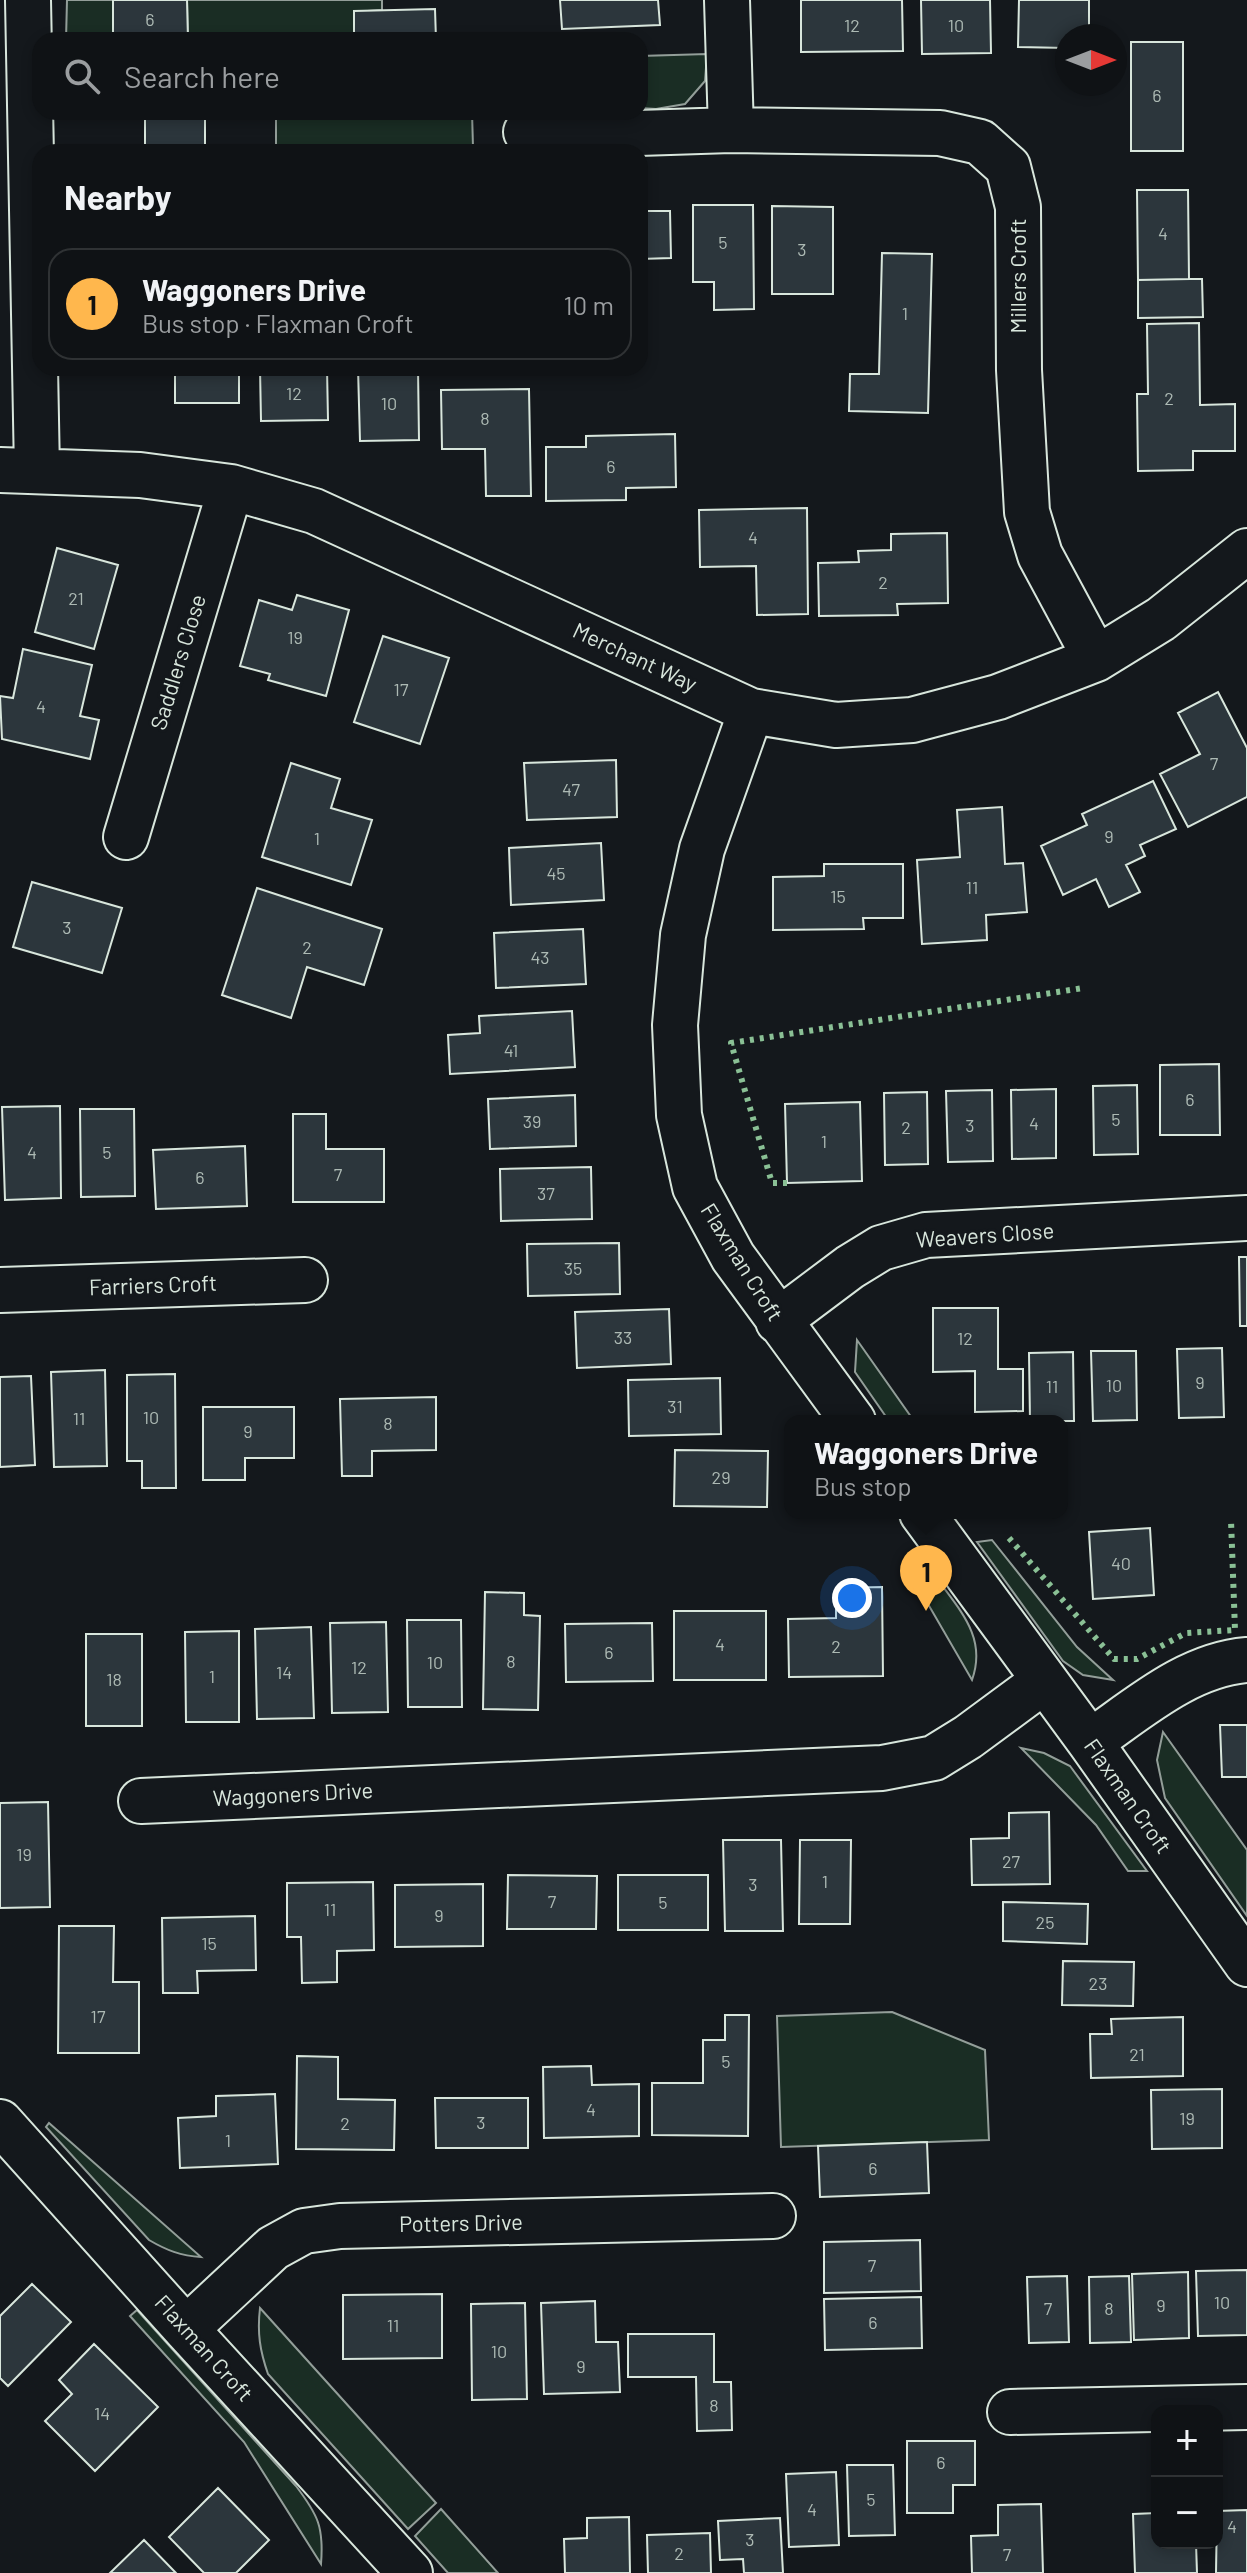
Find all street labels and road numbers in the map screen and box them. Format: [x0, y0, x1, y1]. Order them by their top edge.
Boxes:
street label: Millers Croft [1004, 218, 1030, 334]
street label: Saddlers Close [144, 591, 210, 733]
street label: Merchant Way [569, 616, 701, 696]
street label: Flaxman Croft [696, 1198, 789, 1325]
street label: Weavers Close [915, 1216, 1055, 1252]
street label: Farriers Croft [88, 1269, 218, 1299]
street label: Flaxman Croft [1080, 1733, 1178, 1858]
street label: Waggoners Drive [212, 1776, 374, 1810]
street label: Potters Drive [399, 2208, 523, 2236]
street label: Flaxman Croft [150, 2289, 259, 2406]

